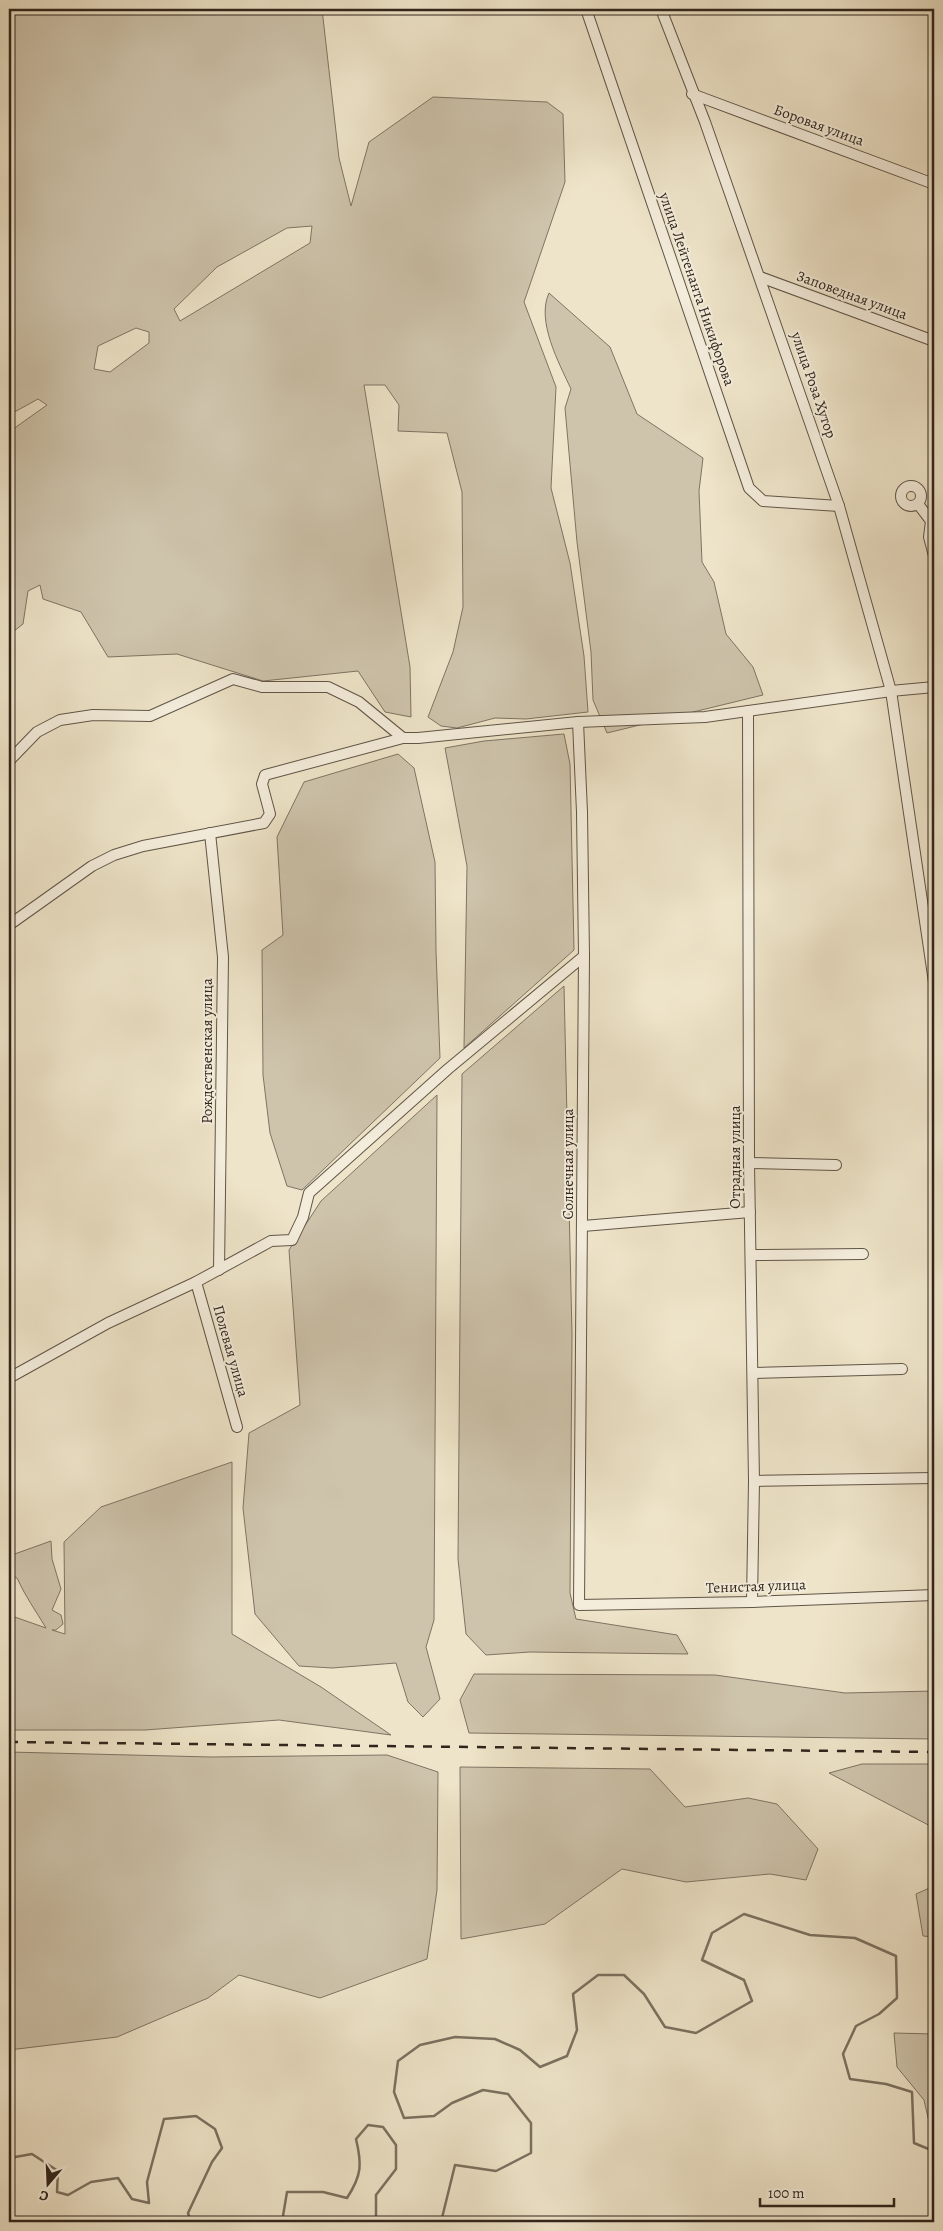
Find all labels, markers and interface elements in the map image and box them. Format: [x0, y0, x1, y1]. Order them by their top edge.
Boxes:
street label: Боровая улица [771, 99, 867, 151]
street label: улица Лейтенанта Никифорова [654, 189, 740, 389]
street label: Заповедная улица [794, 266, 910, 324]
street label: улица Роза Хутор [786, 328, 842, 441]
street label: Рождественская улица [197, 978, 217, 1124]
street label: Отрадная улица [725, 1105, 745, 1209]
street label: Солнечная улица [558, 1108, 578, 1220]
street label: Полевая улица [208, 1303, 254, 1399]
street label: Тенистая улица [706, 1574, 807, 1598]
north arrow [22, 2158, 72, 2208]
scale bar [760, 2176, 894, 2208]
text: 100 m [768, 2183, 805, 2203]
text: С [36, 2185, 51, 2206]

